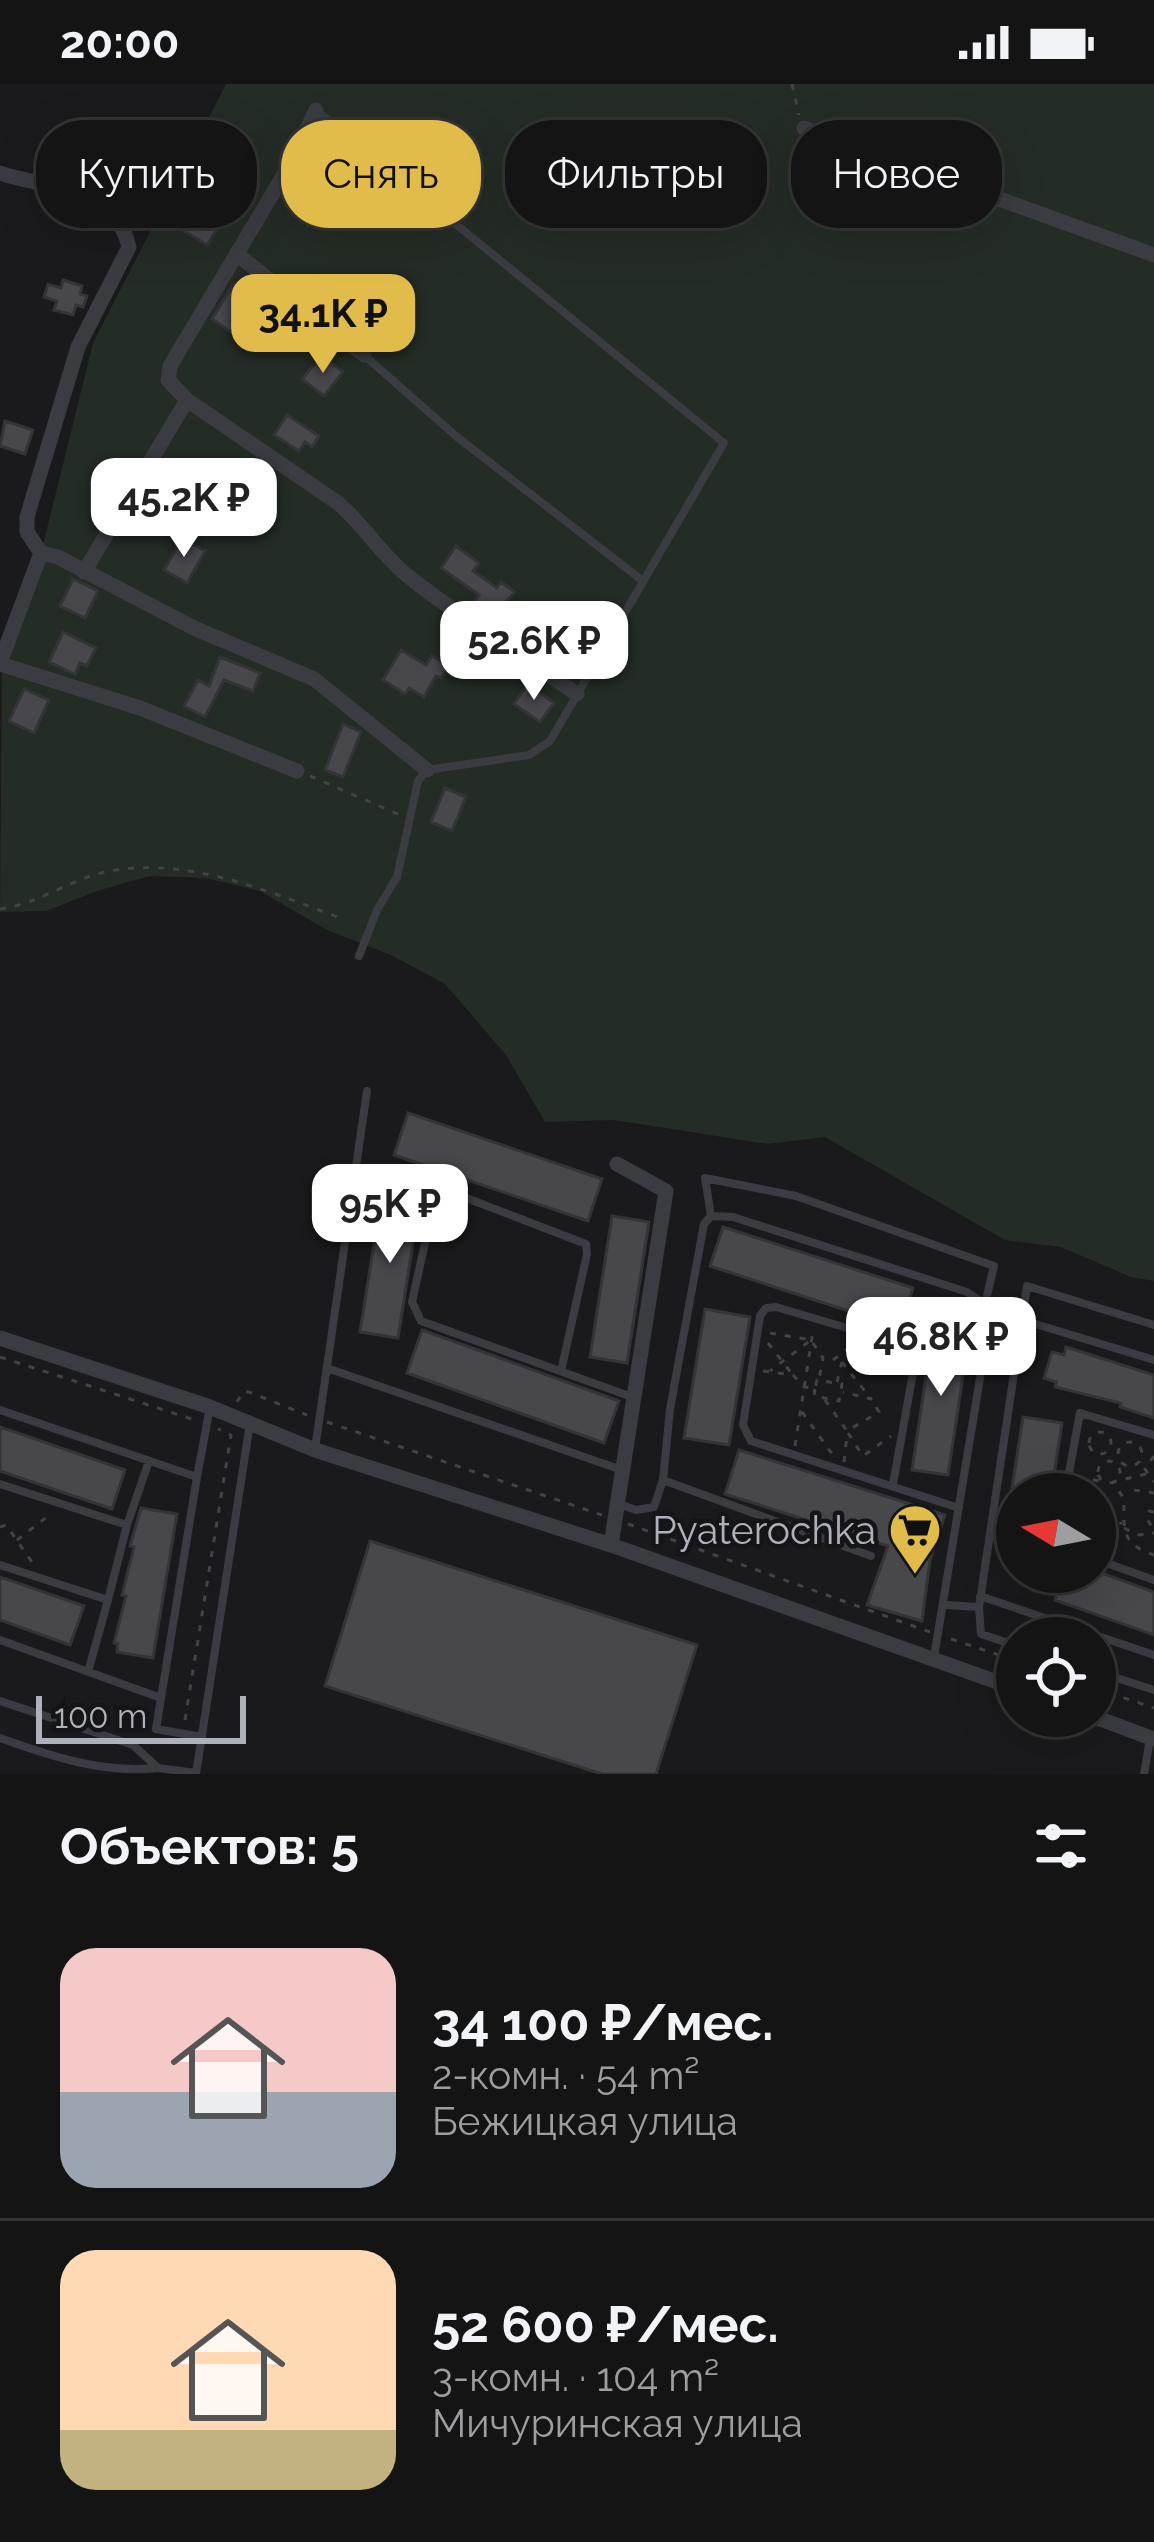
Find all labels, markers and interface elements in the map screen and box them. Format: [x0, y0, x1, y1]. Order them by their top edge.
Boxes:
text: 20:00 [60, 16, 179, 69]
chip: Купить [36, 120, 257, 228]
chip: Снять [281, 120, 481, 228]
chip: Фильтры [505, 120, 767, 228]
chip: Новое [791, 120, 1002, 228]
pin: 34.1K ₽ [212, 274, 434, 376]
text: 34.1K ₽ [258, 290, 388, 336]
pin: 45.2K ₽ [73, 458, 295, 560]
text: 45.2K ₽ [118, 474, 250, 520]
pin: 52.6K ₽ [423, 601, 645, 703]
text: 52.6K ₽ [467, 617, 601, 663]
pin: 95K ₽ [306, 1164, 474, 1266]
text: 95K ₽ [339, 1180, 441, 1226]
pin: 46.8K ₽ [830, 1297, 1052, 1399]
text: 46.8K ₽ [873, 1313, 1009, 1359]
north arrow [996, 1473, 1116, 1593]
map controls [996, 1473, 1116, 1737]
supermarket icon: Pyaterochka [887, 1502, 943, 1576]
place label: Pyaterochka [652, 1507, 876, 1553]
button: locate [996, 1617, 1116, 1737]
scale bar [36, 1690, 246, 1743]
text: 100 m [54, 1697, 147, 1736]
icon: filters [1028, 1813, 1094, 1879]
text: Объектов: 5 [60, 1816, 359, 1876]
text: 34 100 ₽/мес. [432, 1992, 774, 2052]
icon: home [156, 1996, 300, 2140]
text: 2-комн. · 54 m² [432, 2052, 699, 2098]
text: Бежицкая улица [432, 2098, 738, 2144]
text: 52 600 ₽/мес. [432, 2294, 779, 2354]
icon: home [156, 2298, 300, 2442]
text: 3-комн. · 104 m² [432, 2354, 719, 2400]
text: Мичуринская улица [432, 2400, 803, 2446]

